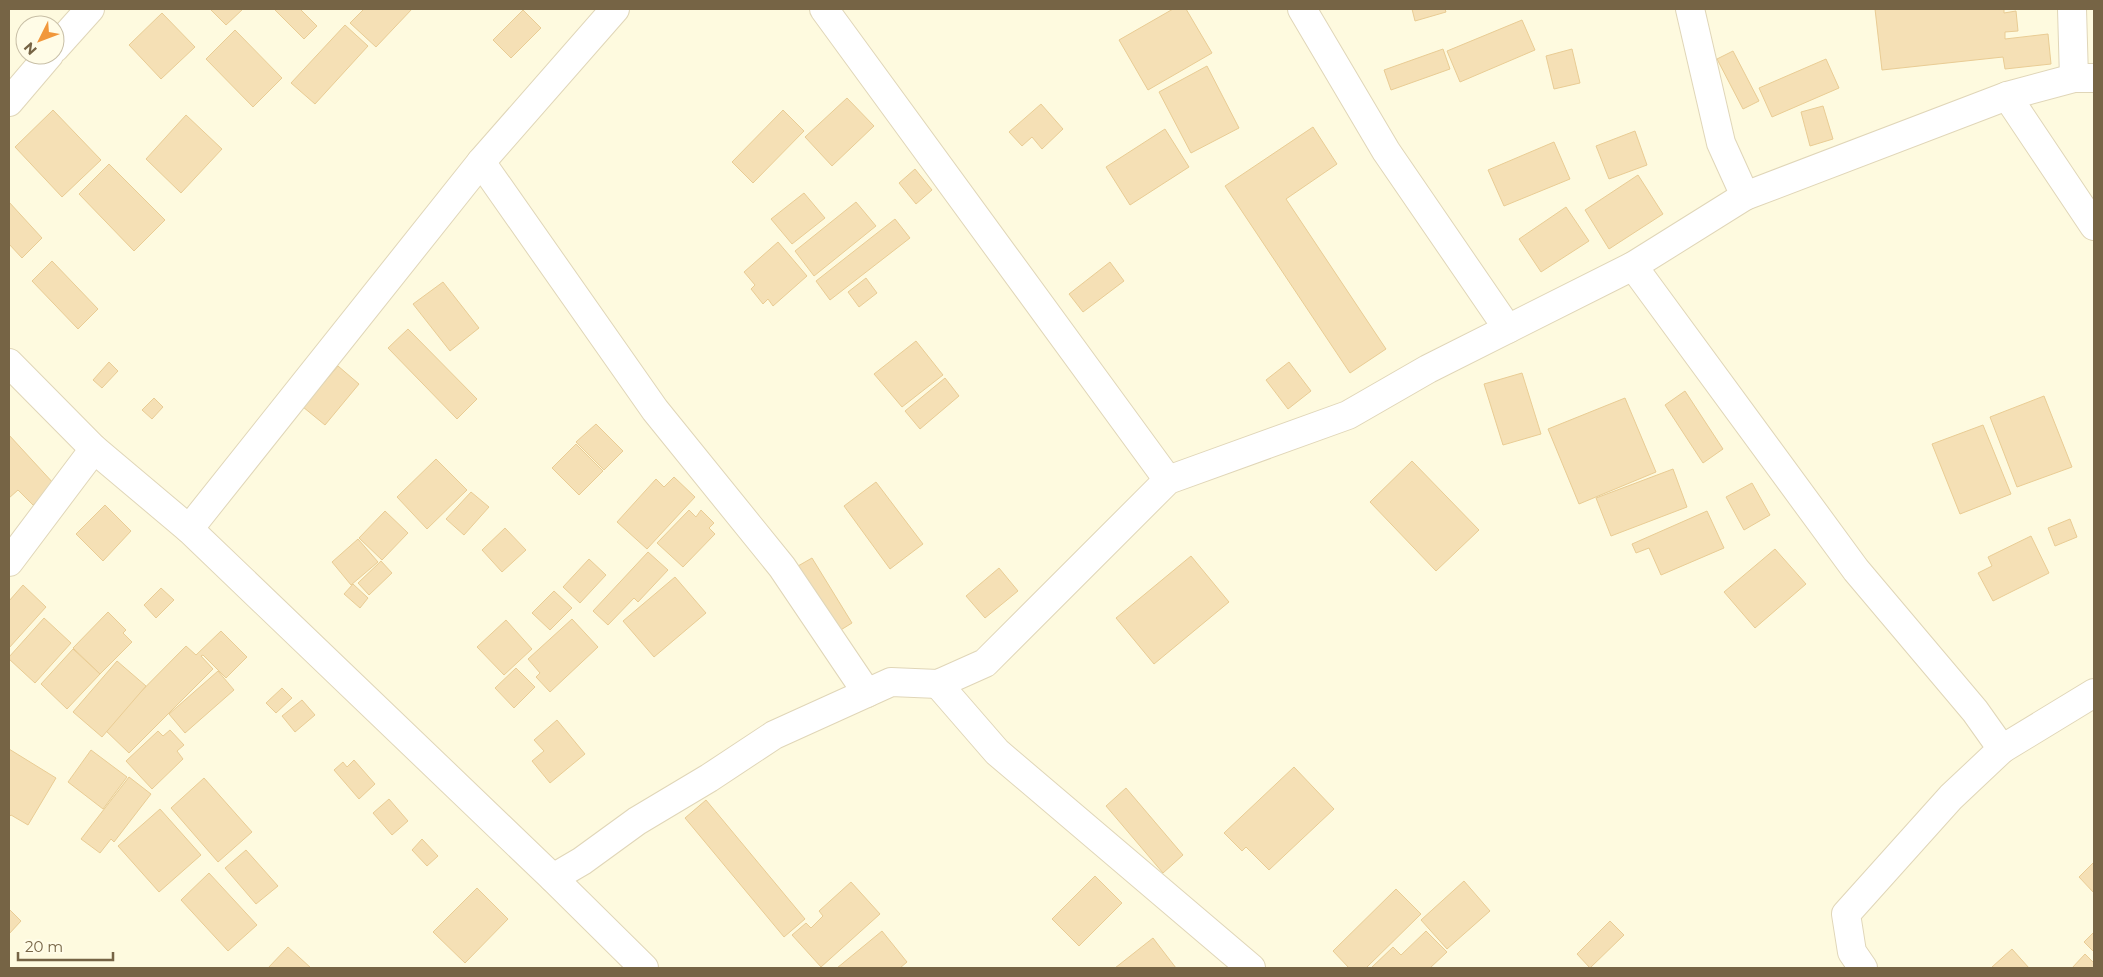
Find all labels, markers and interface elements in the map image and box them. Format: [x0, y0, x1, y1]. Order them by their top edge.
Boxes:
north arrow [15, 15, 65, 65]
text: N [20, 38, 41, 59]
scale bar [18, 930, 112, 962]
text: 20 m [25, 937, 63, 956]

